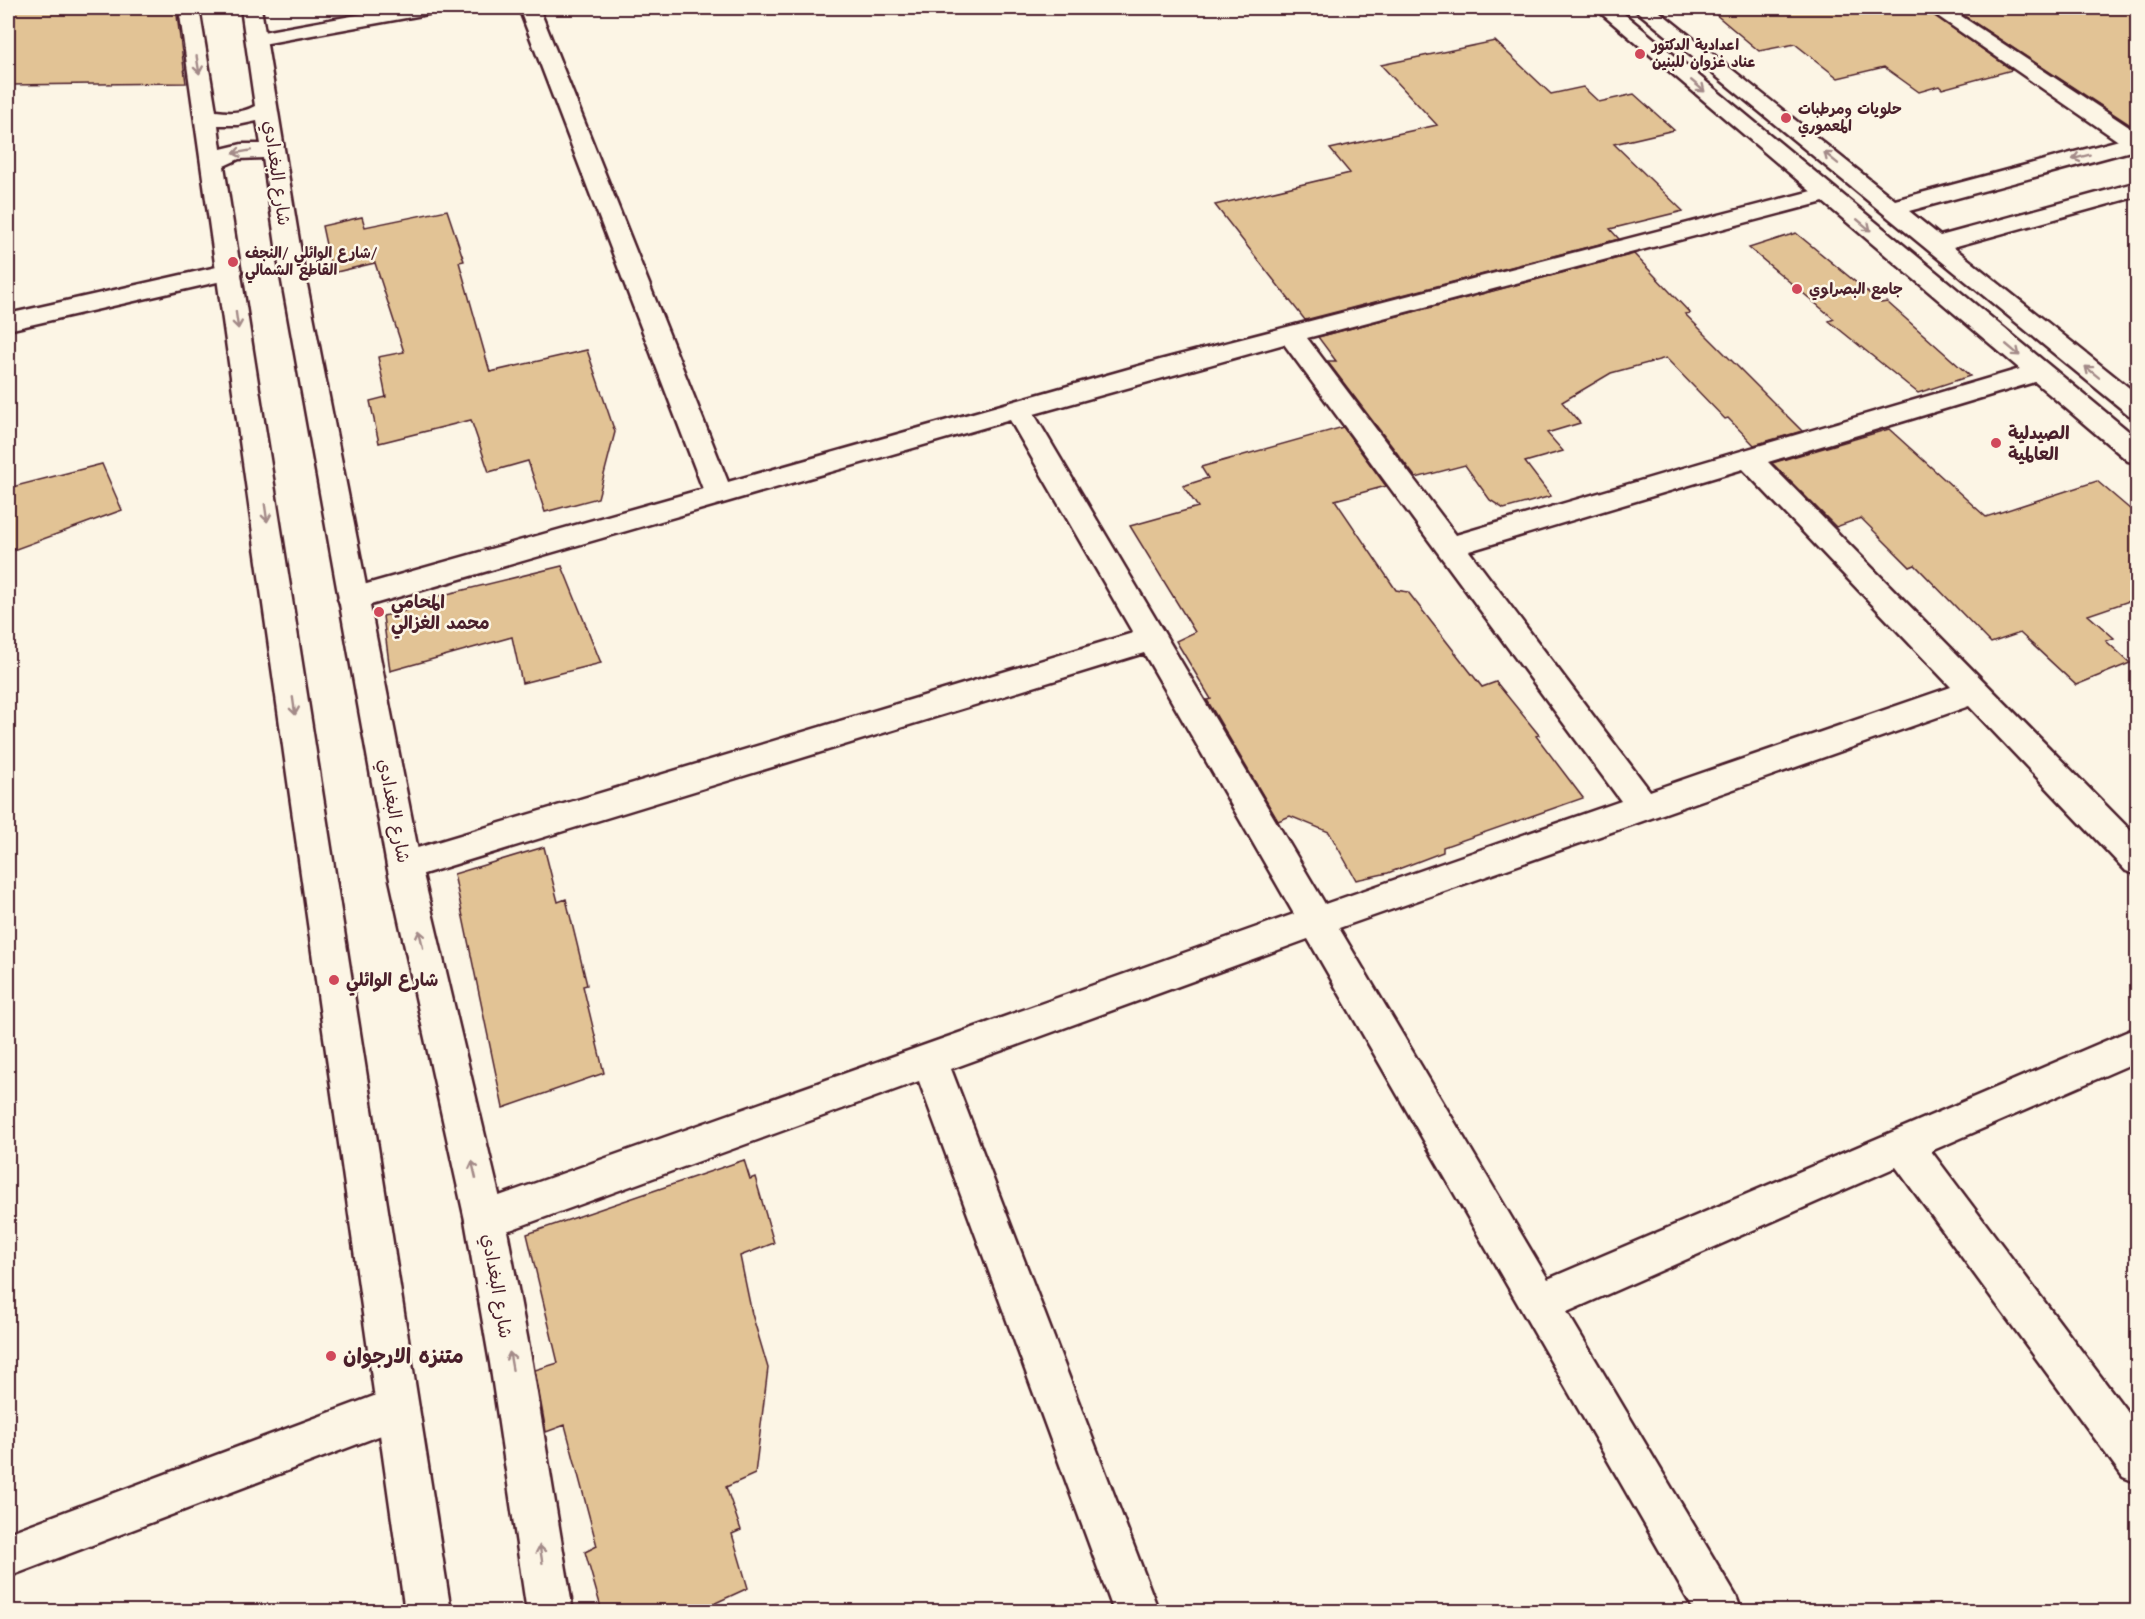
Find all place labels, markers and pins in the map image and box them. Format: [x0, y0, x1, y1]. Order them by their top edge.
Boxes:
place label: اعدادية الدكتور عناد غزوان للبنين [1650, 36, 1755, 71]
marker: اعدادية الدكتور عناد غزوان للبنين [1633, 47, 1647, 61]
place label: حلويات ومرطبات المعموري [1798, 100, 1902, 138]
marker: حلويات ومرطبات المعموري [1779, 111, 1793, 125]
place label: شارع الوائلي /النجف/ القاطع الشمالي [245, 244, 378, 284]
marker: شارع الوائلي /النجف/ القاطع الشمالي [226, 255, 240, 269]
place label: جامع البصراوي [1809, 280, 1903, 301]
marker: جامع البصراوي [1790, 282, 1804, 296]
place label: الصيدلية العالمية [2008, 423, 2070, 465]
marker: الصيدلية العالمية [1989, 436, 2003, 450]
place label: المحامي محمد الغزالي [391, 592, 490, 639]
marker: المحامي محمد الغزالي [372, 605, 386, 619]
place label: شارع الوائلي [346, 970, 438, 996]
marker: شارع الوائلي [327, 973, 341, 987]
place label: متنزه الارجوان [343, 1344, 464, 1369]
marker: متنزه الارجوان [324, 1349, 338, 1363]

